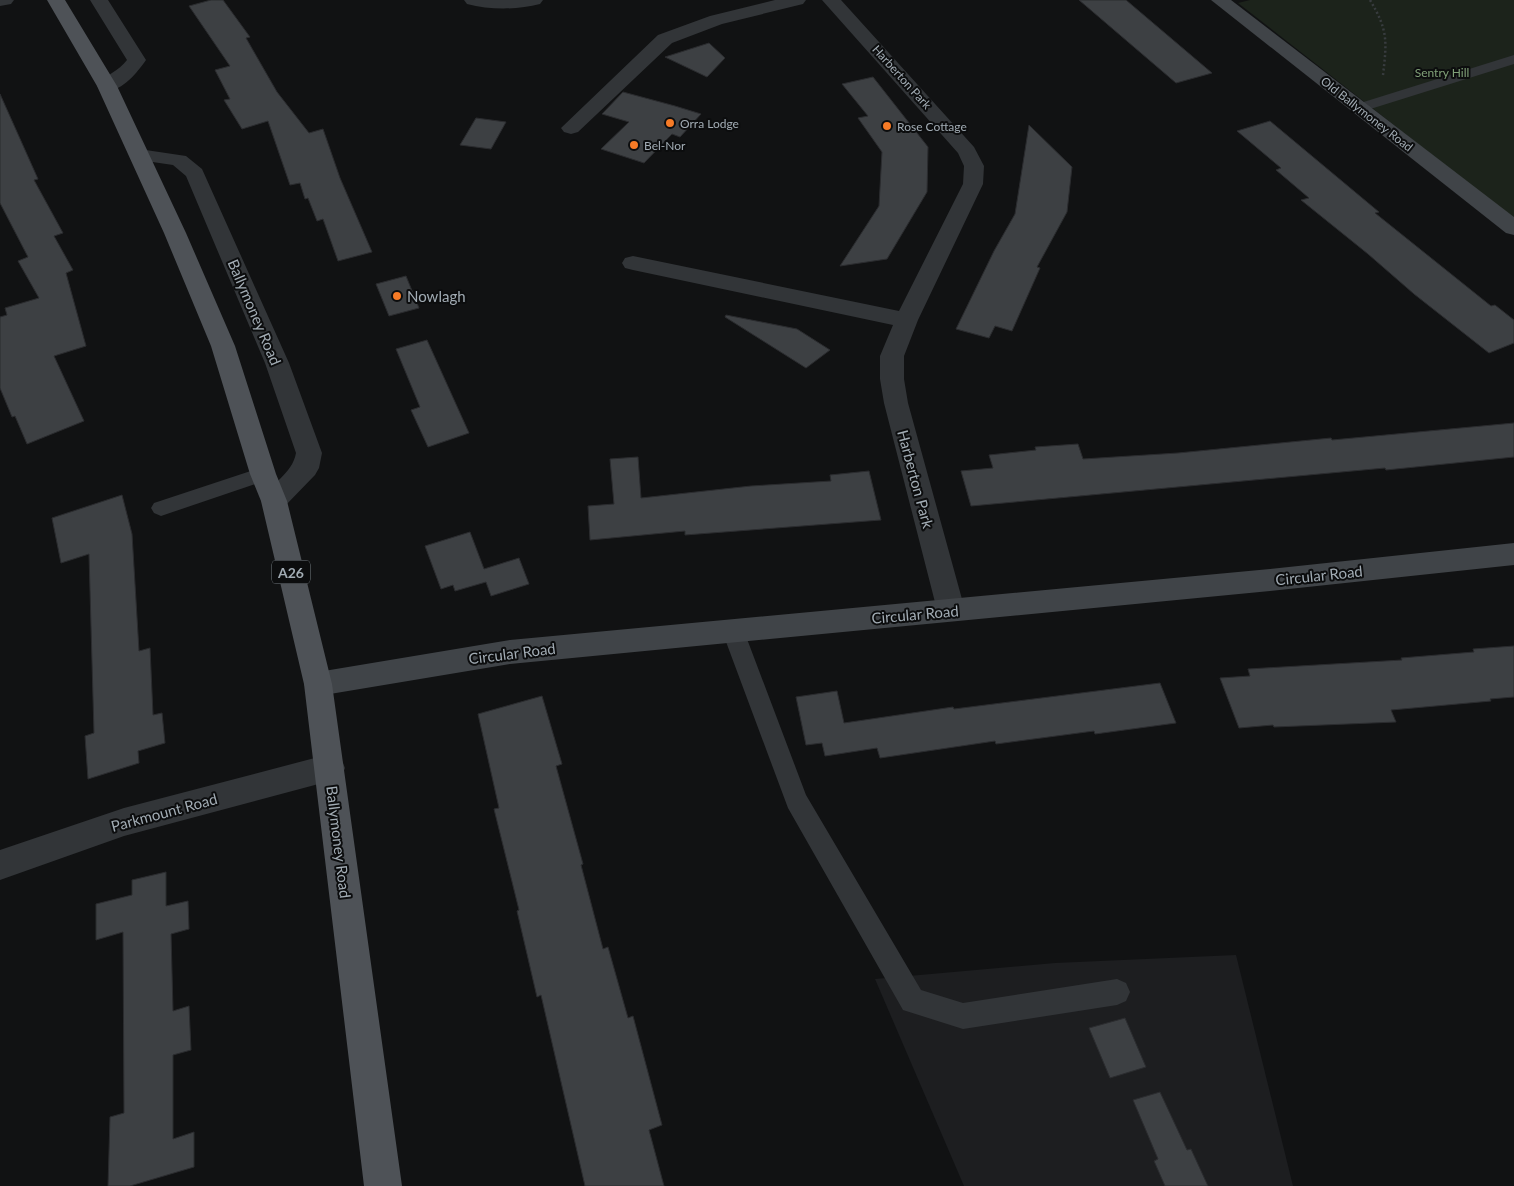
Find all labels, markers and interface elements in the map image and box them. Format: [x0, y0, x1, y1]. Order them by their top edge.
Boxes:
street label: Harberton Park [869, 42, 935, 113]
park label: Sentry Hill [1415, 65, 1469, 80]
street label: Old Ballymoney Road [1318, 73, 1416, 155]
place label: Orra Lodge [680, 116, 739, 131]
marker: Orra Lodge [664, 117, 676, 129]
place label: Rose Cottage [897, 119, 967, 134]
marker: Rose Cottage [881, 120, 893, 132]
place label: Bel-Nor [644, 138, 686, 153]
marker: Bel-Nor [628, 139, 640, 151]
street label: Ballymoney Road [225, 256, 285, 368]
place label: Nowlagh [407, 287, 466, 305]
marker: Nowlagh [391, 290, 403, 302]
street label: Harberton Park [894, 428, 938, 531]
road number: A26 [272, 560, 310, 584]
street label: Circular Road [1275, 561, 1363, 589]
street label: Circular Road [871, 601, 959, 627]
street label: Circular Road [467, 639, 557, 667]
street label: Ballymoney Road [323, 785, 355, 899]
street label: Parkmount Road [109, 789, 219, 835]

